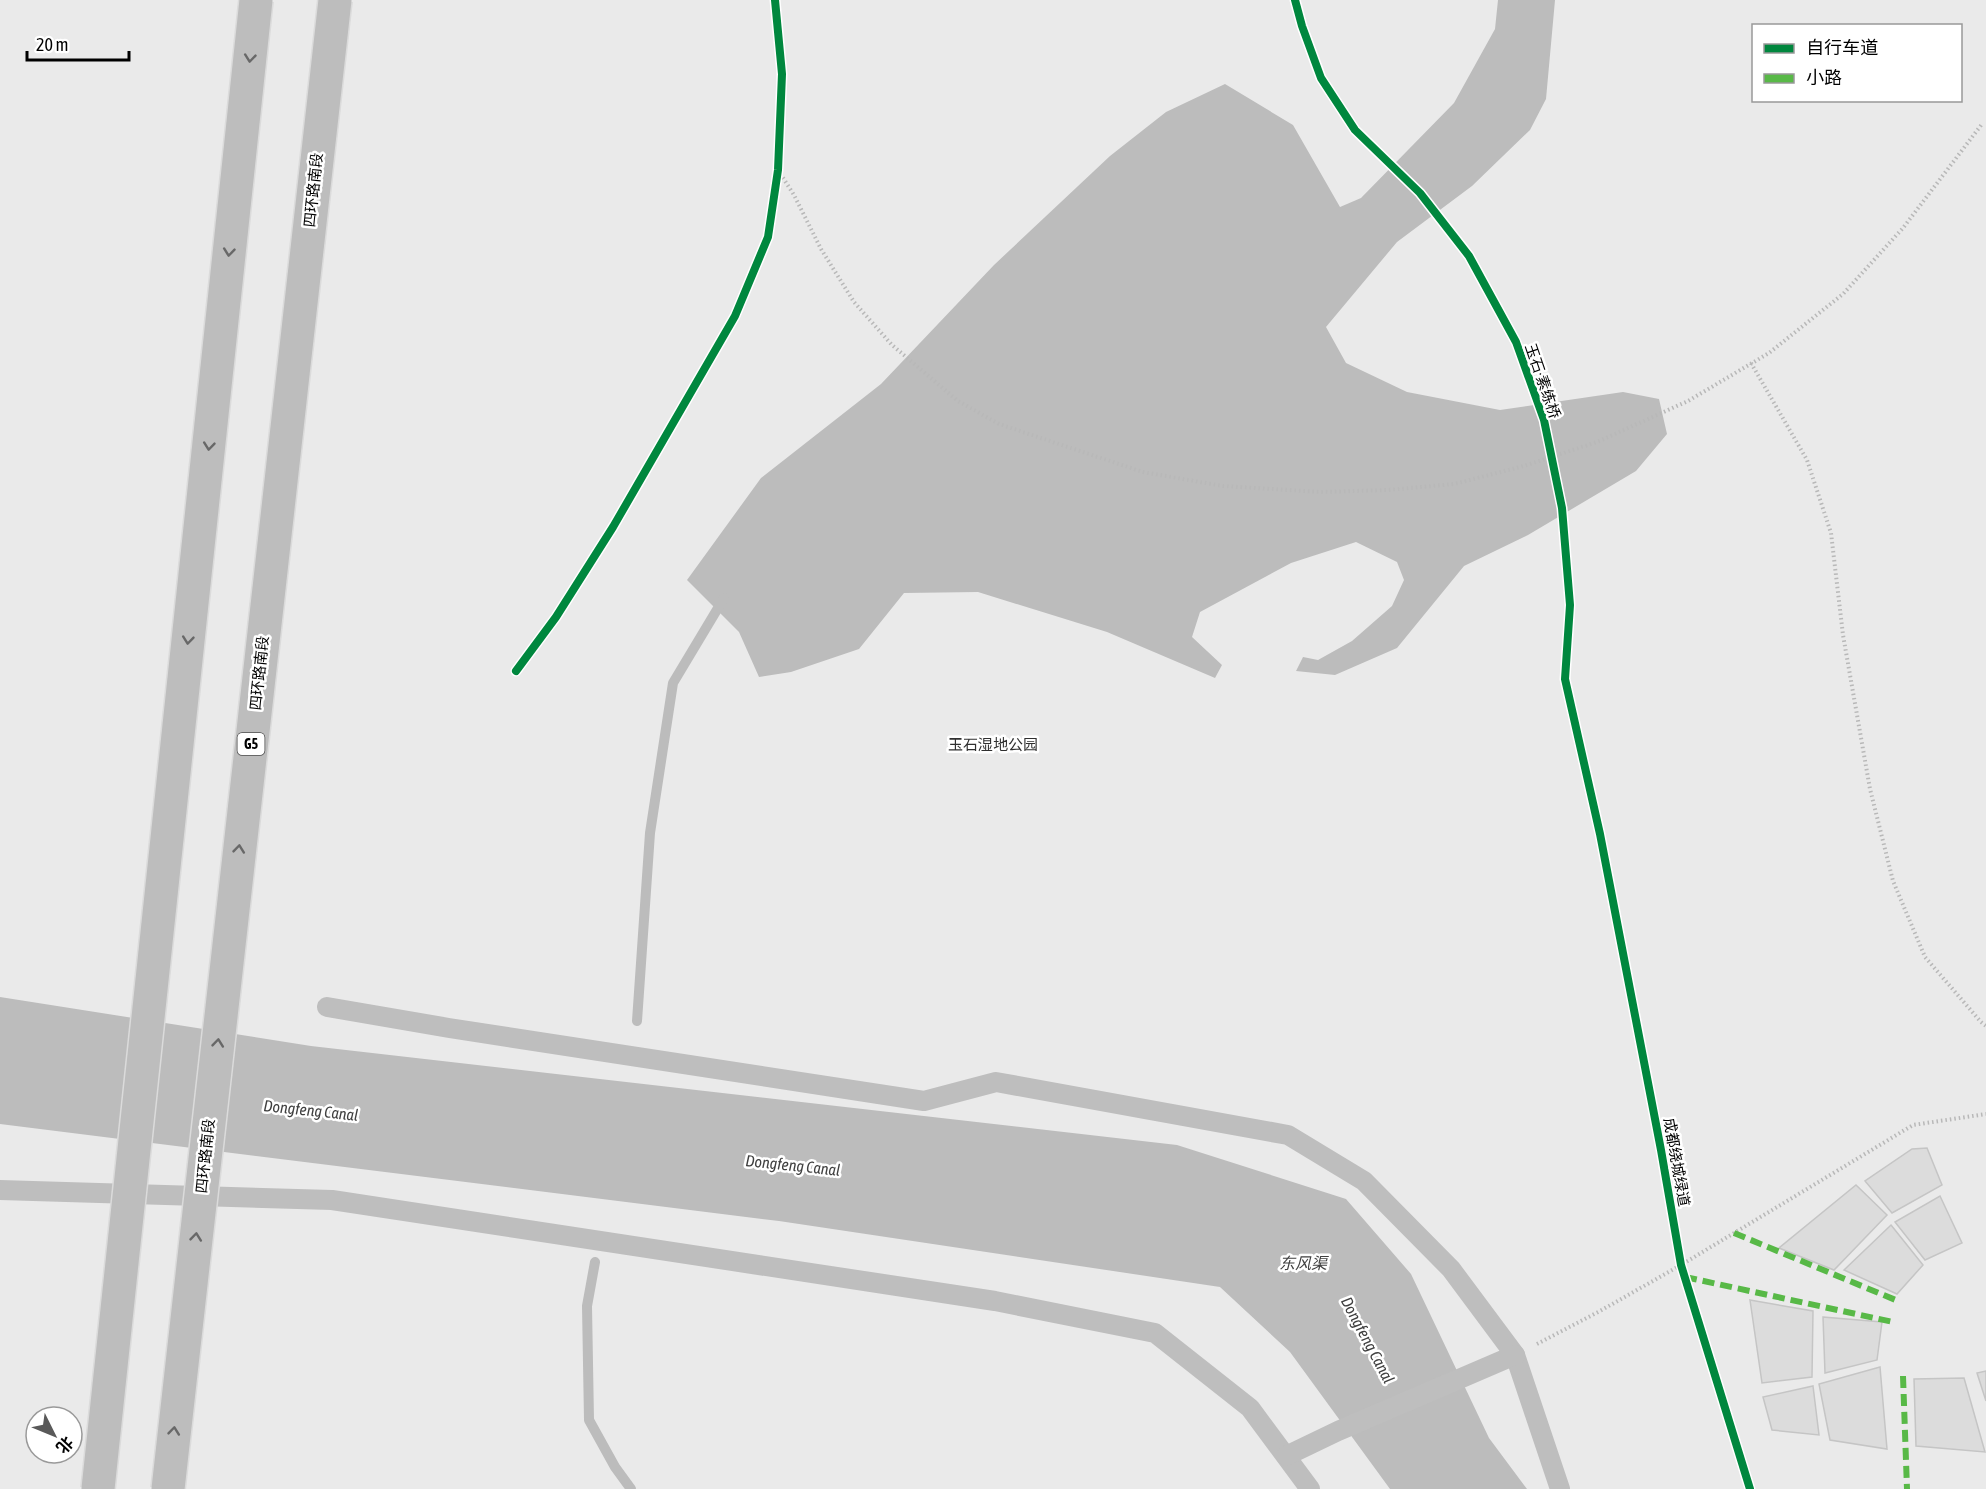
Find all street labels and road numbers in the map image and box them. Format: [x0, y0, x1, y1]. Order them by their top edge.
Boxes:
street label: 四环路南段 [301, 152, 325, 228]
street label: 玉石·素练桥 [1522, 341, 1564, 421]
street label: 四环路南段 [247, 635, 271, 711]
road number: G5 [238, 733, 264, 755]
street label: 成都绕城绿道 [1661, 1116, 1693, 1208]
street label: 四环路南段 [193, 1118, 217, 1194]

